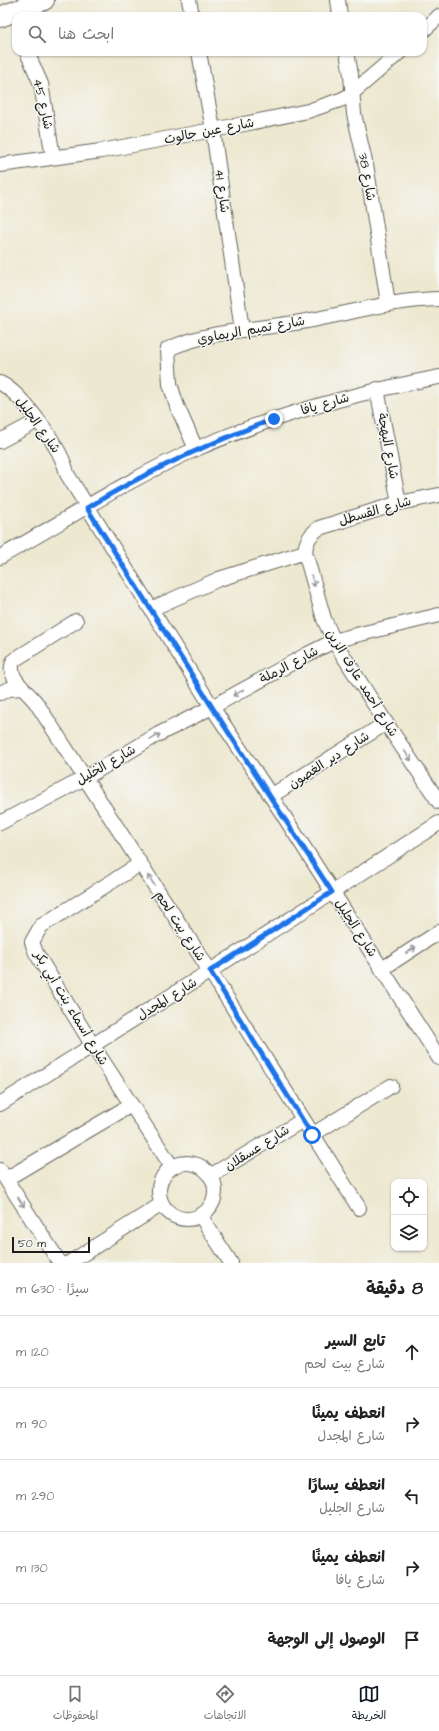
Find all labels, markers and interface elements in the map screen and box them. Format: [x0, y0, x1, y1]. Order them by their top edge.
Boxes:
search box [12, 12, 427, 56]
icon: search [26, 23, 48, 45]
text: ابحث هنا [58, 24, 114, 45]
street label: شارع 45 [28, 77, 58, 131]
street label: شارع عين جالوت [162, 113, 256, 149]
street label: شارع 38 [354, 152, 380, 202]
street label: شارع 41 [210, 168, 234, 214]
street label: شارع تميم الريماوي [196, 312, 306, 349]
street label: شارع يافا [299, 389, 351, 419]
street label: شارع الجليل [11, 393, 65, 457]
route end [265, 410, 283, 428]
street label: شارع البهجة [373, 411, 403, 481]
street label: شارع القسطل [337, 492, 413, 530]
one-way arrow [310, 575, 317, 588]
street label: شارع أحمد عارف الزين [322, 626, 402, 740]
street label: شارع الرملة [256, 642, 322, 688]
one-way arrow [232, 689, 244, 697]
street label: شارع دير الغصون [285, 727, 373, 793]
one-way arrow [149, 733, 161, 740]
street label: شارع الخليل [73, 741, 139, 789]
one-way arrow [404, 750, 412, 761]
one-way arrow [146, 874, 154, 886]
street label: شارع بيت لحم [150, 887, 210, 965]
street label: شارع الجليل [331, 896, 381, 960]
street label: شارع أسماء بنت أبي بكر [27, 946, 112, 1070]
one-way arrow [405, 946, 416, 954]
street label: شارع المجدل [134, 973, 200, 1025]
street label: شارع عسقلان [221, 1121, 293, 1175]
route start [303, 1126, 321, 1144]
map controls [391, 1179, 427, 1251]
button: locate [391, 1179, 427, 1215]
one-way arrow [17, 1196, 25, 1207]
button: layers [391, 1215, 427, 1251]
scale bar [12, 1235, 90, 1254]
text: 50 m [18, 1236, 46, 1251]
text: 8 دقيقة [366, 1277, 423, 1301]
text: سيرًا · 630 m [16, 1280, 89, 1298]
text: تابع السير [326, 1331, 385, 1352]
icon: ahead [401, 1341, 423, 1363]
text: 120 m [16, 1343, 49, 1361]
text: شارع بيت لحم [304, 1355, 385, 1373]
text: انعطف يمينًا [312, 1403, 385, 1424]
icon: right [401, 1413, 423, 1435]
text: 90 m [16, 1415, 47, 1433]
text: شارع المجدل [317, 1427, 385, 1445]
text: انعطف يسارًا [308, 1475, 385, 1496]
icon: left [401, 1485, 423, 1507]
text: 290 m [16, 1487, 54, 1505]
text: شارع الجليل [319, 1499, 385, 1517]
text: انعطف يمينًا [312, 1547, 385, 1568]
icon: right [401, 1557, 423, 1579]
text: 130 m [16, 1559, 48, 1577]
text: شارع يافا [335, 1571, 385, 1589]
text: الوصول إلى الوجهة [268, 1629, 385, 1650]
icon: arrive [401, 1629, 423, 1651]
tab: المحفوظات [53, 1683, 98, 1725]
tab: الاتجاهات [204, 1683, 246, 1725]
tab: الخريطة [352, 1683, 386, 1725]

